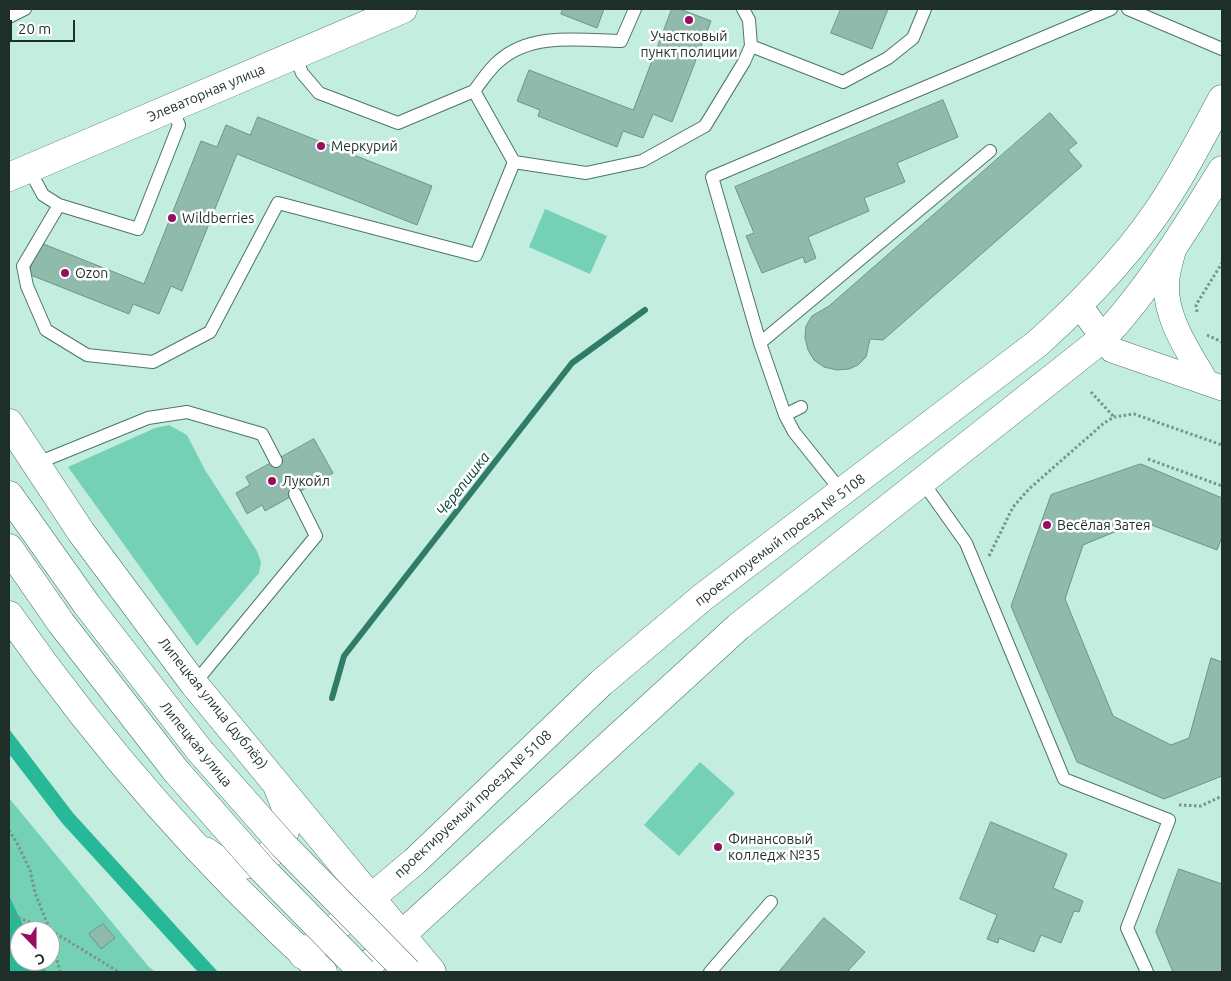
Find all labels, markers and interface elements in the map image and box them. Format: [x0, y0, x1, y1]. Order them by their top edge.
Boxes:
scale bar [12, 10, 78, 42]
marker: Участковый пункт полиции [683, 14, 695, 26]
text: 20 m [18, 20, 51, 37]
place label: Участковый пункт полиции [640, 28, 738, 60]
street label: Элеваторная улица [145, 61, 267, 125]
place label: Меркурий [331, 138, 398, 154]
marker: Меркурий [315, 140, 327, 152]
place label: Wildberries [182, 210, 254, 226]
marker: Wildberries [166, 212, 178, 224]
place label: Ozon [75, 265, 108, 281]
marker: Ozon [59, 267, 71, 279]
water label: Черепишка [432, 448, 494, 520]
street label: проектируемый проезд № 5108 [691, 470, 869, 610]
place label: Лукойл [282, 473, 330, 489]
marker: Лукойл [266, 475, 278, 487]
place label: Весёлая Затея [1057, 517, 1151, 533]
marker: Весёлая Затея [1041, 519, 1053, 531]
street label: Липецкая улица (дублёр) [155, 634, 271, 772]
street label: Липецкая улица [156, 698, 236, 790]
street label: проектируемый проезд № 5108 [391, 727, 555, 881]
place label: Финансовый колледж №35 [728, 831, 820, 864]
marker: Финансовый колледж №35 [712, 841, 724, 853]
north arrow [10, 921, 60, 971]
text: С [33, 950, 47, 968]

